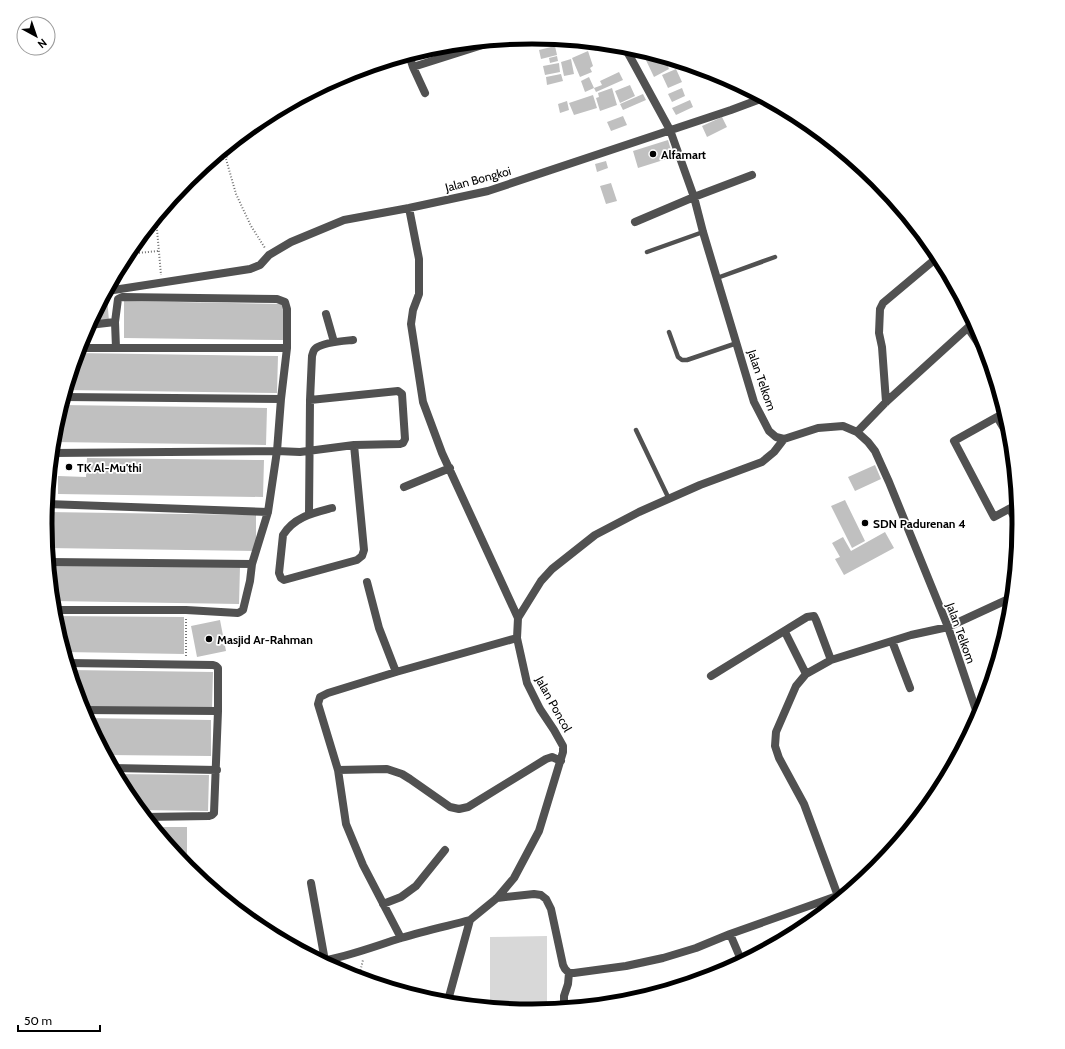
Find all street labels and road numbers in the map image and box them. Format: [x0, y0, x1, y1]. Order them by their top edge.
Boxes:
street label: Jalan Bongkoi [443, 163, 512, 195]
street label: Jalan Telkom [744, 347, 779, 412]
street label: Jalan Telkom [943, 600, 979, 665]
street label: Jalan Poncol [532, 673, 576, 735]

